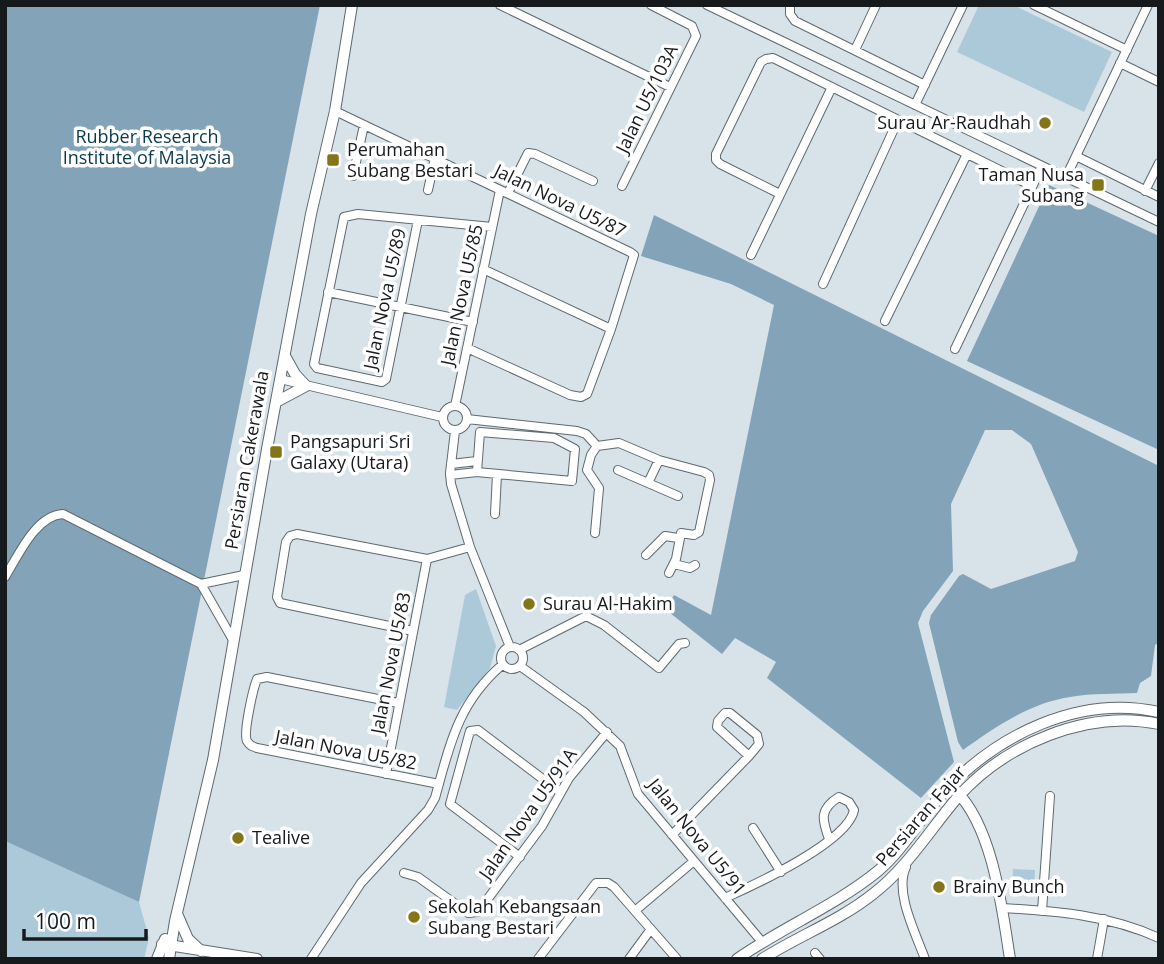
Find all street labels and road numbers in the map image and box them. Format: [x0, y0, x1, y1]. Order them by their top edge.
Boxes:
street label: Jalan U5/103A [609, 40, 683, 158]
street label: Jalan Nova U5/87 [489, 157, 630, 242]
street label: Jalan Nova U5/85 [434, 222, 488, 370]
street label: Jalan Nova U5/89 [357, 226, 411, 374]
street label: Persiaran Cakerawala [218, 368, 274, 551]
street label: Jalan Nova U5/83 [364, 590, 416, 738]
street label: Jalan Nova U5/82 [271, 723, 419, 775]
street label: Jalan Nova U5/91A [472, 743, 582, 885]
street label: Persiaran Fajar [870, 760, 971, 871]
street label: Jalan Nova U5/91 [642, 771, 752, 900]

